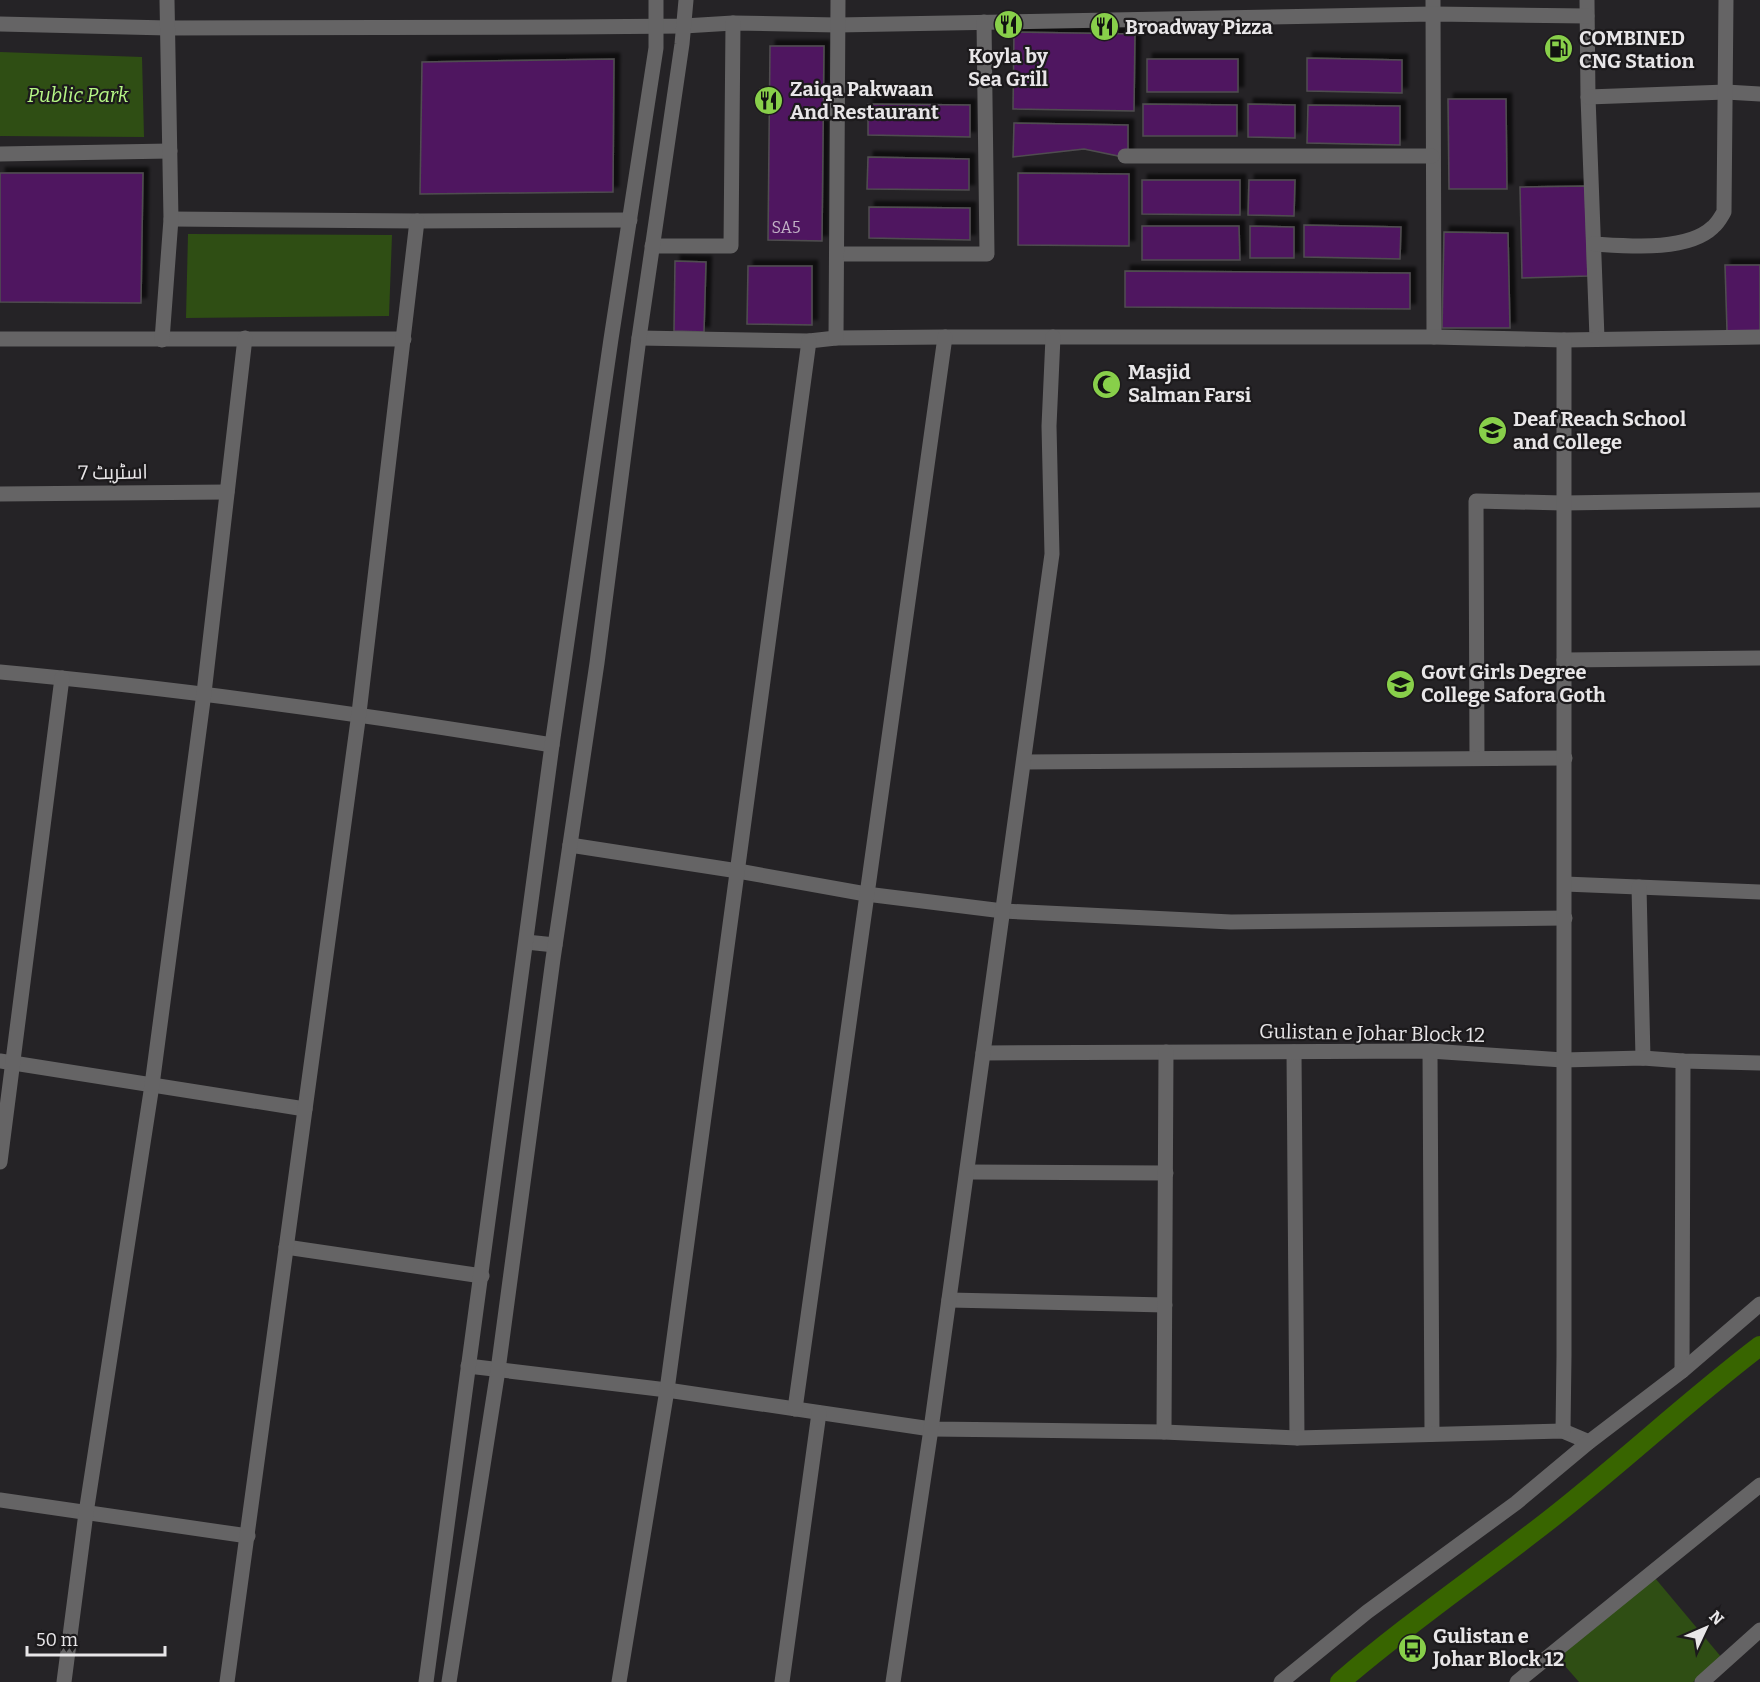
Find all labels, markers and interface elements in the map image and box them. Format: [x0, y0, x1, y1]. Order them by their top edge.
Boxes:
restaurant icon: Koyla by Sea Grill [992, 9, 1024, 41]
restaurant icon: Broadway Pizza [1088, 11, 1120, 43]
place label: Broadway Pizza [1125, 15, 1273, 39]
place label: COMBINED CNG Station [1579, 26, 1695, 73]
fuel station icon: COMBINED CNG Station [1542, 33, 1574, 65]
place label: Koyla by Sea Grill [968, 44, 1049, 91]
place label: Zaiqa Pakwaan And Restaurant [790, 77, 939, 124]
park label: Public Park [27, 83, 129, 107]
restaurant icon: Zaiqa Pakwaan And Restaurant [753, 84, 785, 116]
house number: SA5 [772, 218, 800, 237]
place label: Masjid Salman Farsi [1128, 360, 1252, 407]
mosque icon: Masjid Salman Farsi [1091, 368, 1123, 400]
place label: Deaf Reach School and College [1513, 407, 1686, 454]
school or university icon: Deaf Reach School and College [1476, 415, 1508, 447]
street label: اسٹریٹ 7 [78, 459, 148, 485]
place label: Govt Girls Degree College Safora Goth [1421, 660, 1606, 707]
school or university icon: Govt Girls Degree College Safora Goth [1384, 668, 1416, 700]
street label: Gulistan e Johar Block 12 [1259, 1019, 1485, 1047]
north arrow [1676, 1598, 1736, 1658]
text: N [1705, 1607, 1728, 1629]
scale bar [27, 1619, 165, 1657]
place label: Gulistan e Johar Block 12 [1432, 1624, 1564, 1671]
text: 50 m [36, 1629, 78, 1651]
bus stop icon: Gulistan e Johar Block 12 [1396, 1632, 1428, 1664]

